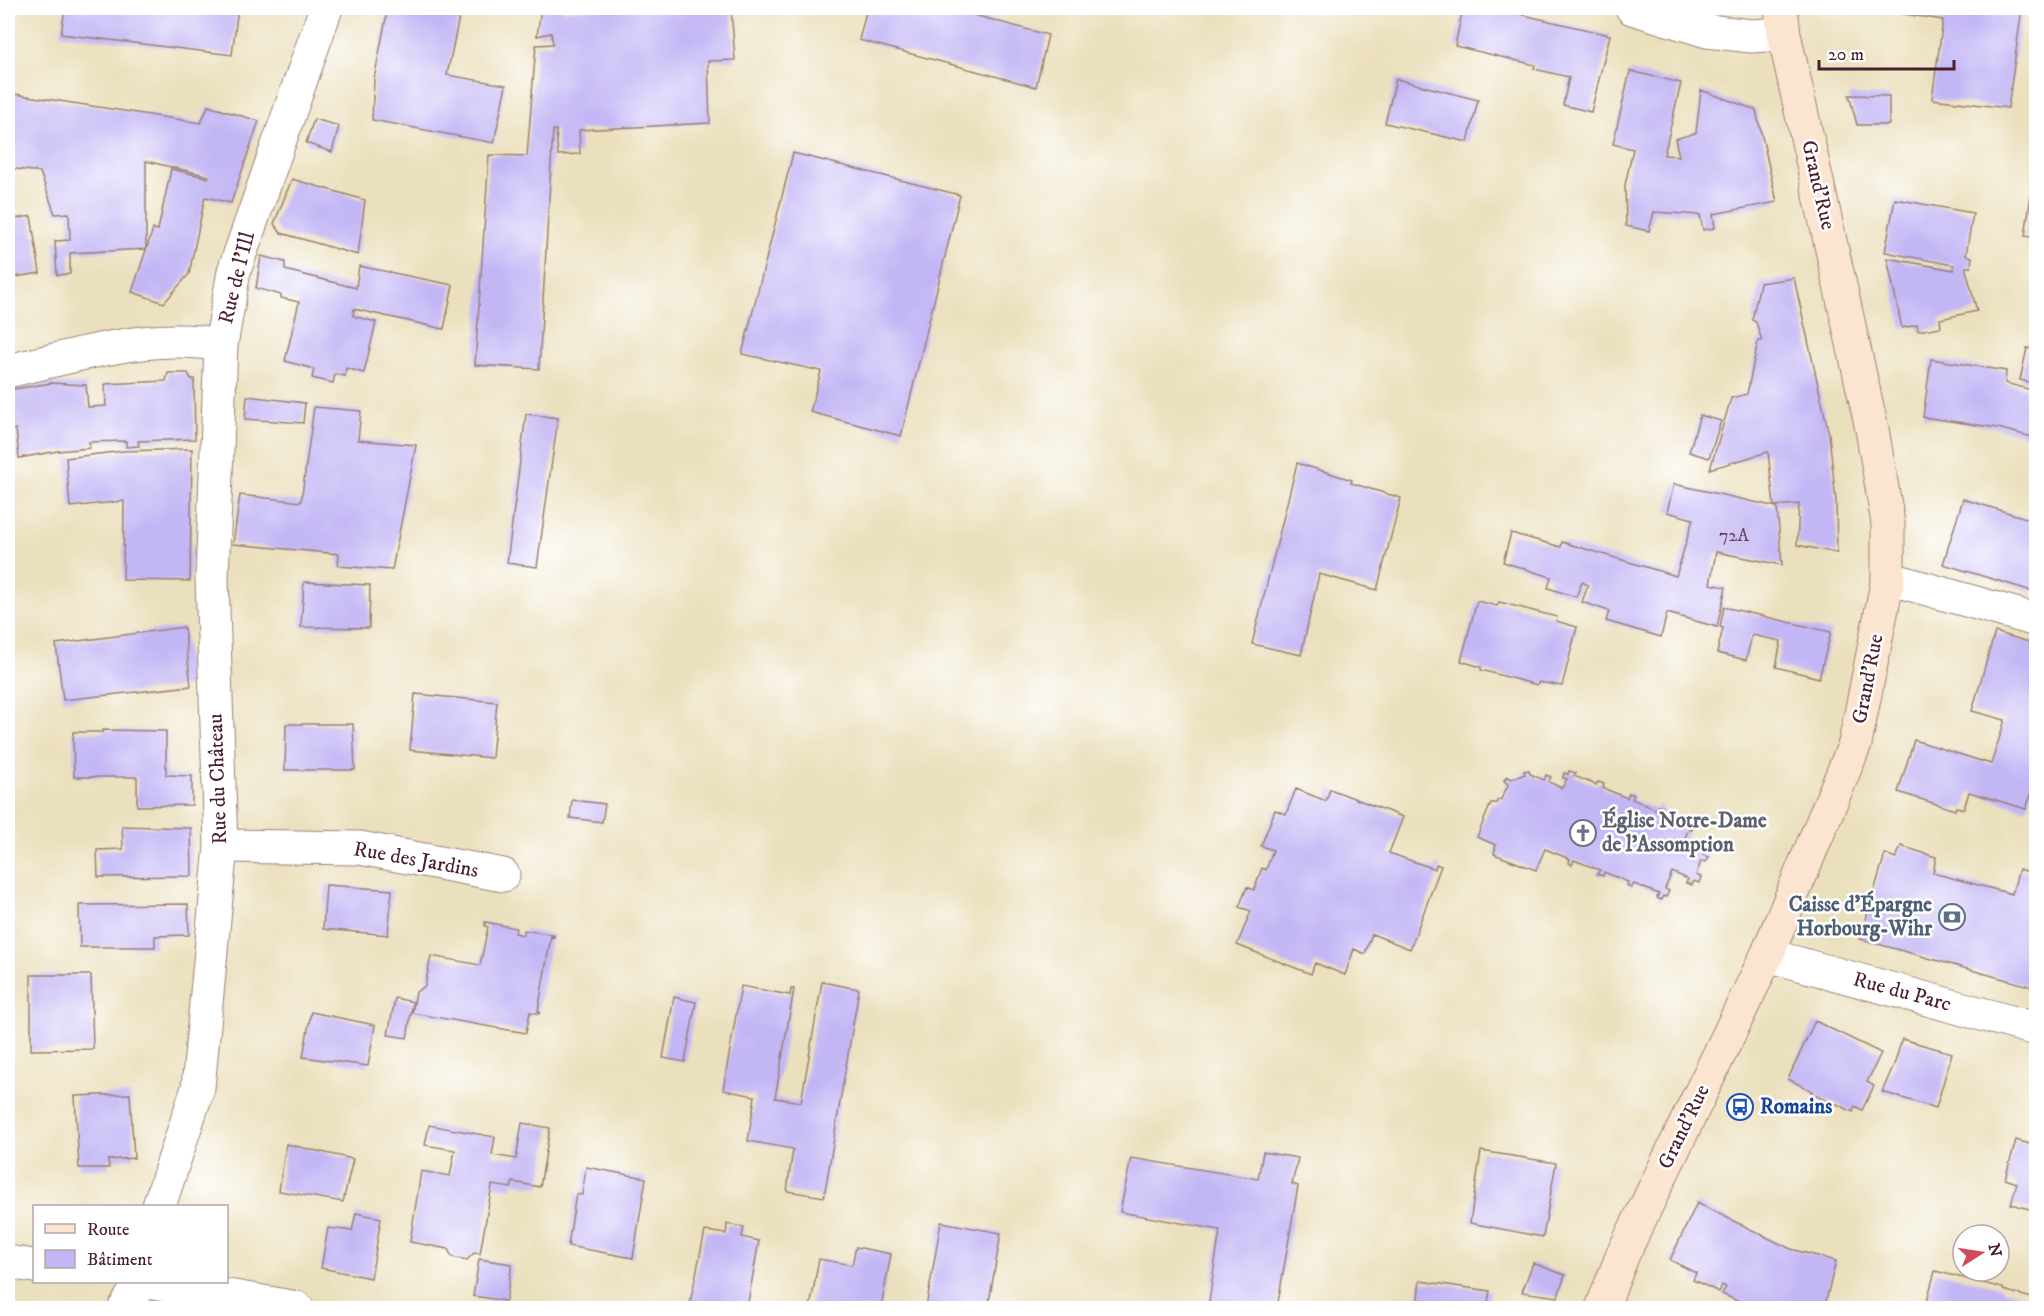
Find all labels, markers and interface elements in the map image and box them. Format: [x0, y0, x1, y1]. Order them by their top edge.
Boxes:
scale bar [1819, 33, 1954, 71]
text: 20 m [1828, 44, 1864, 66]
street label: Grand'Rue [1795, 138, 1841, 233]
street label: Rue de l'Ill [213, 229, 261, 327]
house number: 72A [1719, 525, 1749, 547]
street label: Grand'Rue [1847, 632, 1889, 726]
street label: Rue du Château [203, 713, 233, 845]
place label: Église Notre-Dame de l'Assomption [1602, 806, 1767, 858]
church icon: Église Notre-Dame de l'Assomption [1568, 818, 1598, 848]
street label: Rue des Jardins [351, 836, 481, 884]
place label: Caisse d'Épargne Horbourg-Wihr [1789, 890, 1933, 942]
bank icon: Caisse d'Épargne Horbourg-Wihr [1937, 902, 1967, 932]
street label: Rue du Parc [1850, 966, 1954, 1018]
street label: Grand'Rue [1652, 1080, 1716, 1174]
bus stop icon: Romains [1725, 1092, 1755, 1122]
place label: Romains [1760, 1094, 1832, 1120]
legend [33, 1205, 228, 1283]
text: Route [87, 1219, 130, 1241]
north arrow [1951, 1223, 2011, 1283]
text: N [1984, 1242, 2006, 1259]
text: Bâtiment [87, 1249, 153, 1271]

